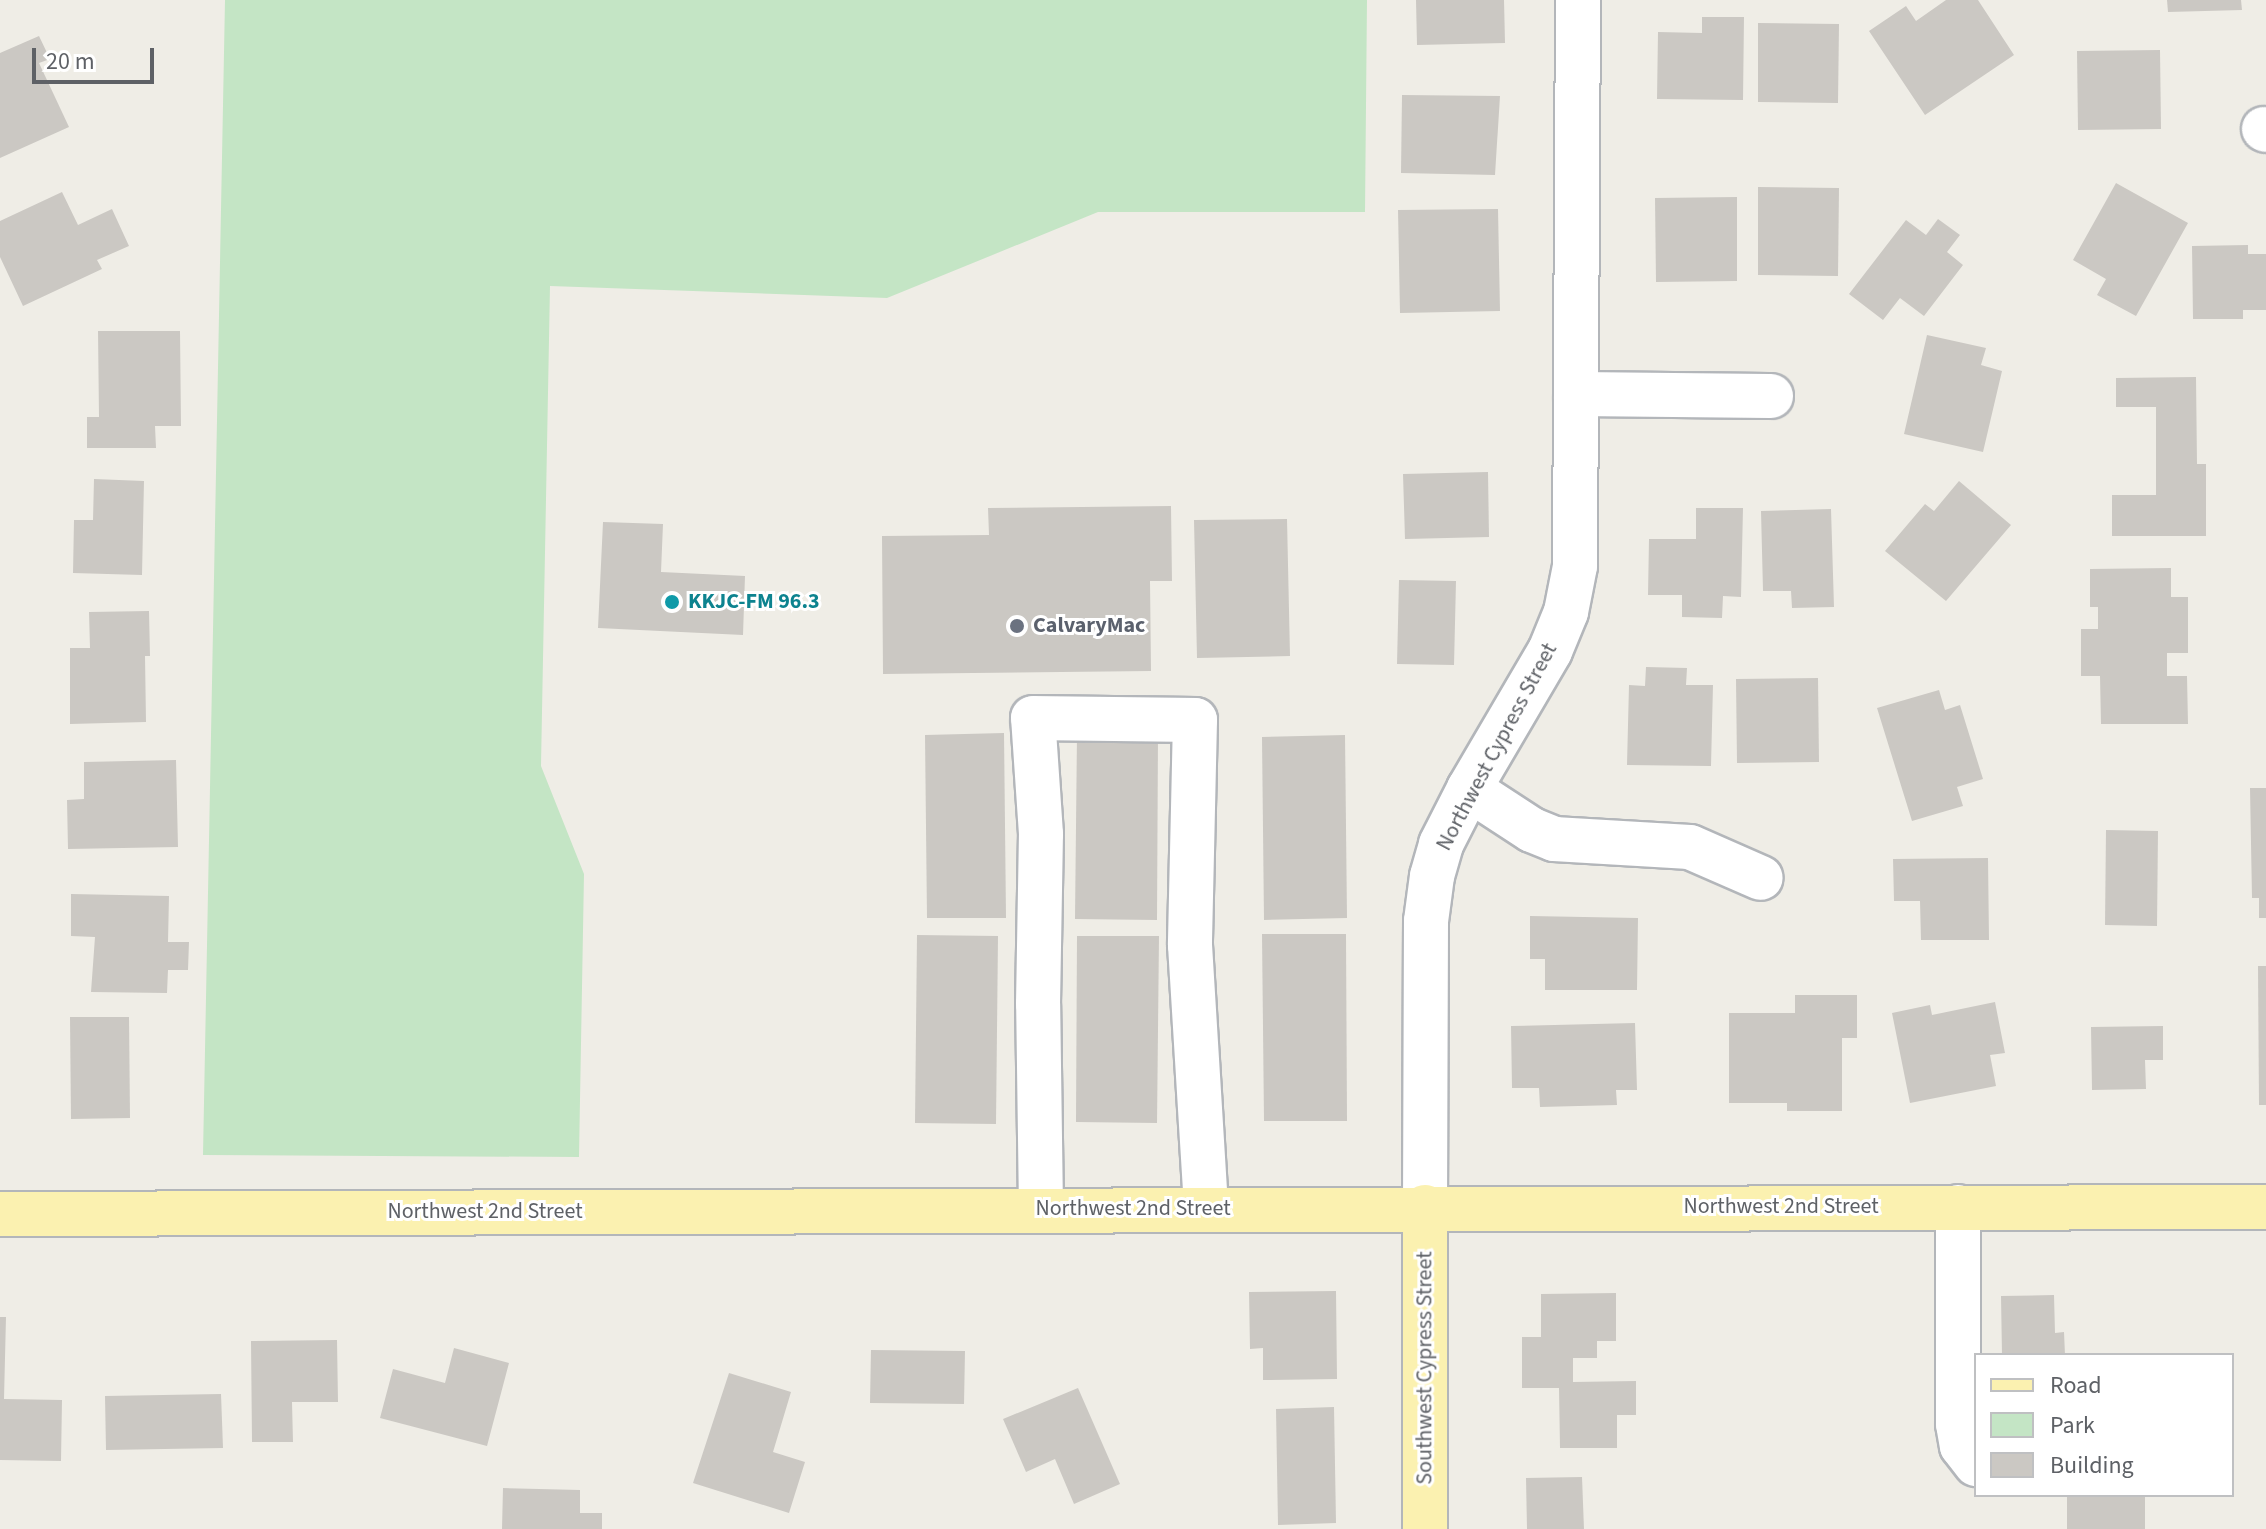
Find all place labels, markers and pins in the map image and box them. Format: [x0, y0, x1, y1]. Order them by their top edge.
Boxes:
place label: KKJC-FM 96.3 [688, 589, 820, 615]
marker: KKJC-FM 96.3 [663, 593, 681, 611]
place label: CalvaryMac [1033, 613, 1145, 639]
marker: CalvaryMac [1008, 617, 1026, 635]

